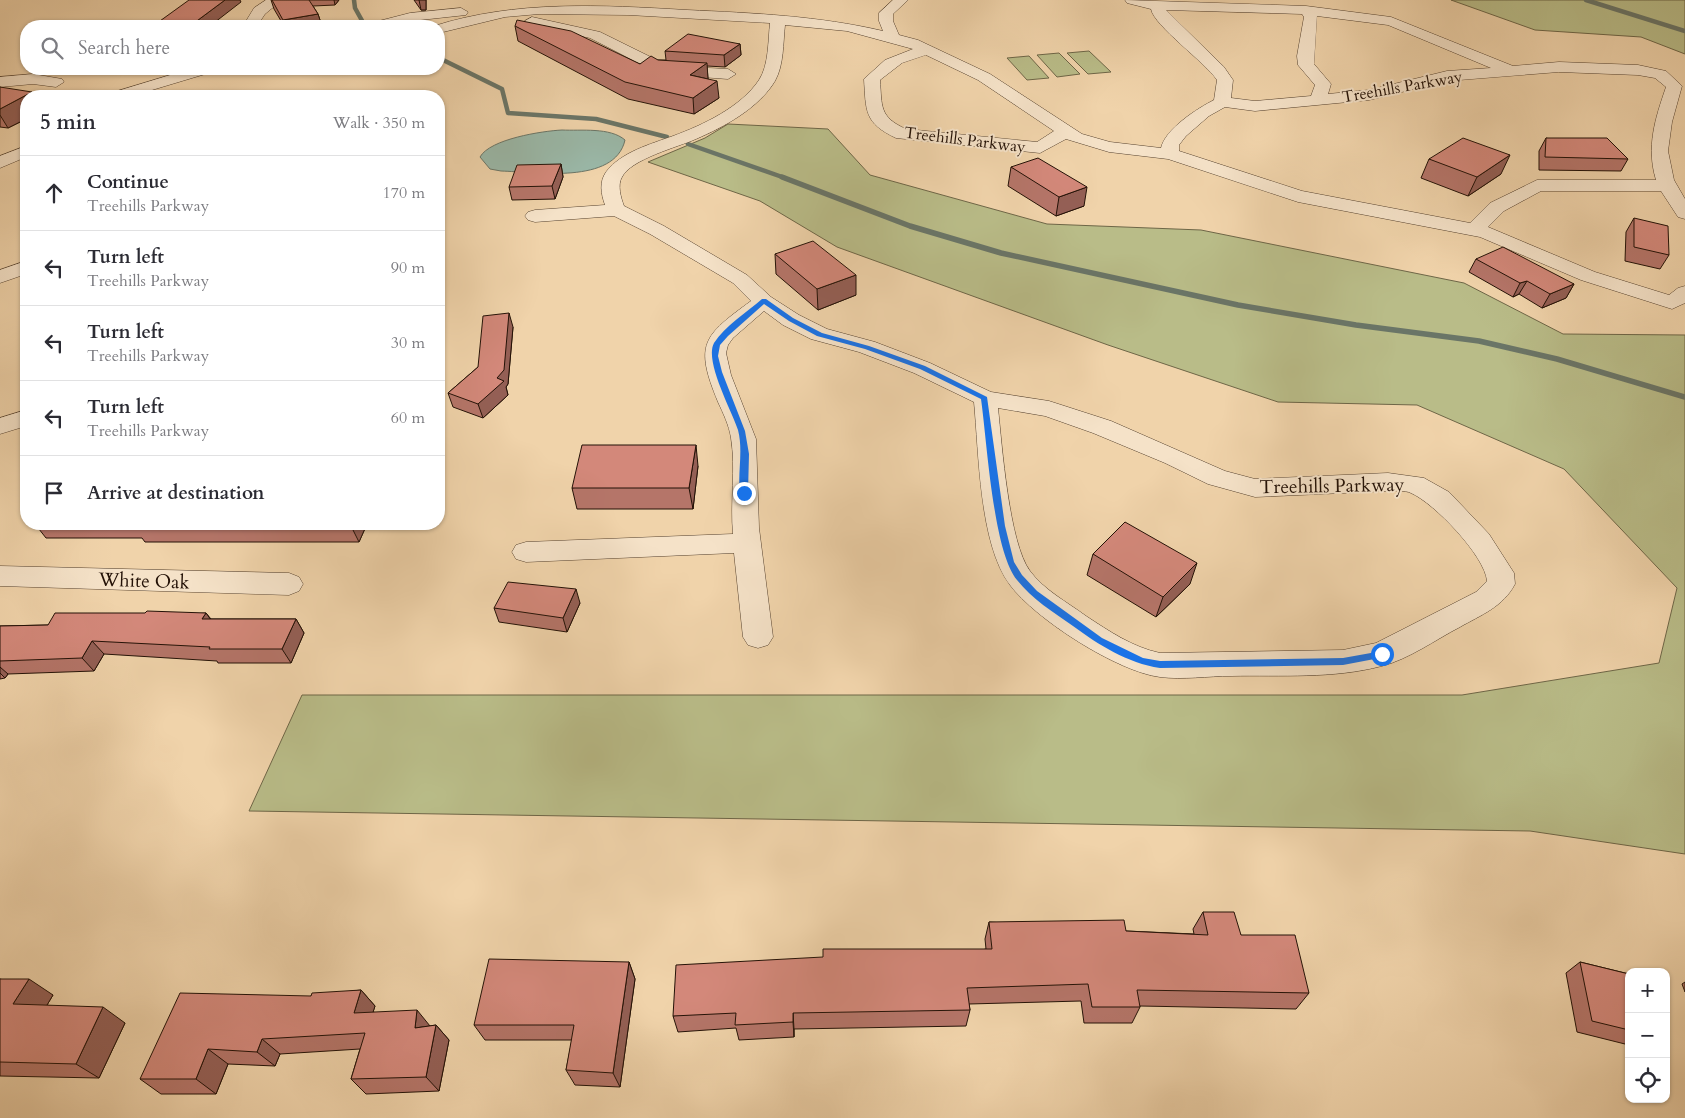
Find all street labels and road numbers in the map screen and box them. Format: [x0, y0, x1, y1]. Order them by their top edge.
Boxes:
street label: Treehills Parkway [1340, 65, 1465, 108]
street label: Treehills Parkway [903, 122, 1027, 158]
street label: Treehills Parkway [1259, 472, 1405, 500]
street label: White Oak [97, 566, 191, 596]

